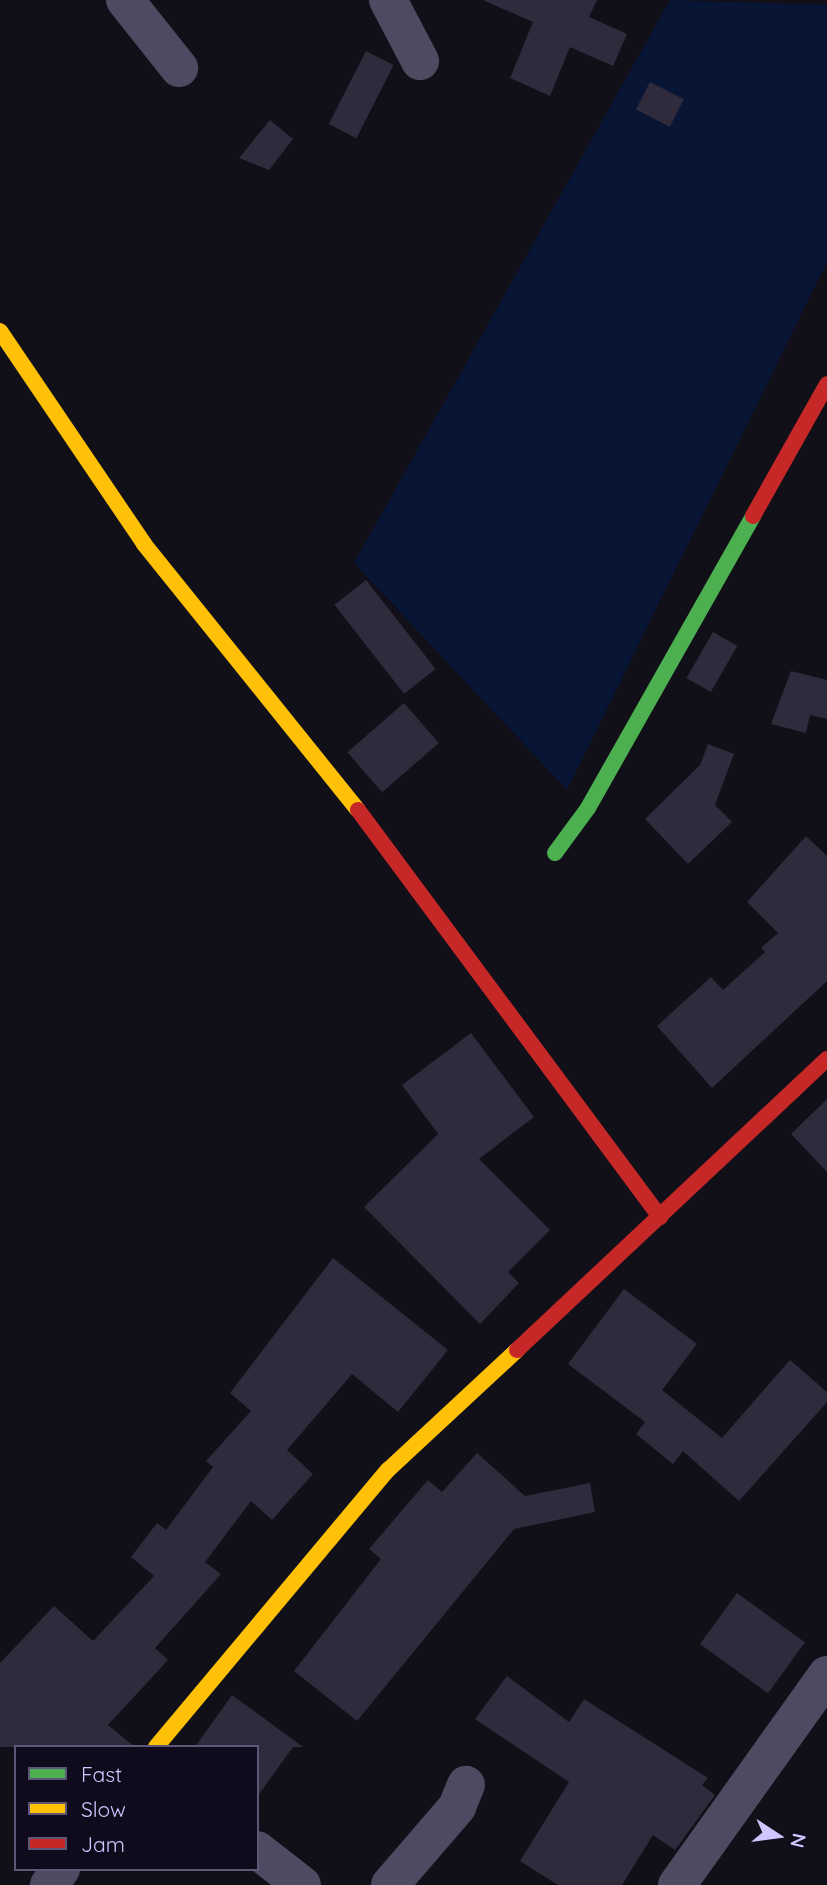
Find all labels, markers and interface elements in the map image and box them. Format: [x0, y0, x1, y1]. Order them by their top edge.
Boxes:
legend [14, 1745, 259, 1871]
text: Fast [81, 1761, 122, 1787]
text: Slow [81, 1796, 126, 1822]
north arrow [743, 1801, 813, 1871]
text: Jam [81, 1831, 125, 1857]
text: N [785, 1831, 812, 1850]

